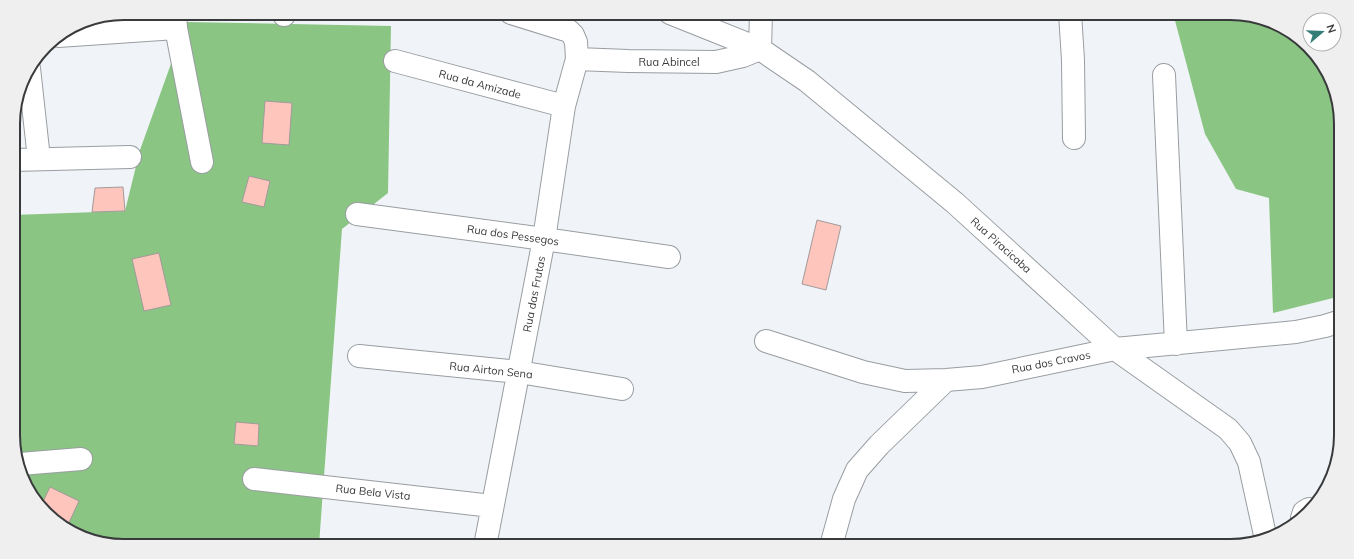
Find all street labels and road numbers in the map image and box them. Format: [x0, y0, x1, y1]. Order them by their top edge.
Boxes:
street label: Rua Abincel [638, 55, 700, 69]
street label: Rua da Amizade [437, 66, 523, 102]
street label: Rua Piracicaba [968, 214, 1034, 276]
street label: Rua dos Pessegos [466, 222, 560, 248]
street label: Rua das Frutas [520, 255, 548, 333]
street label: Rua dos Cravos [1010, 347, 1092, 377]
street label: Rua Airton Sena [449, 359, 533, 381]
street label: Rua Bela Vista [335, 481, 411, 503]

